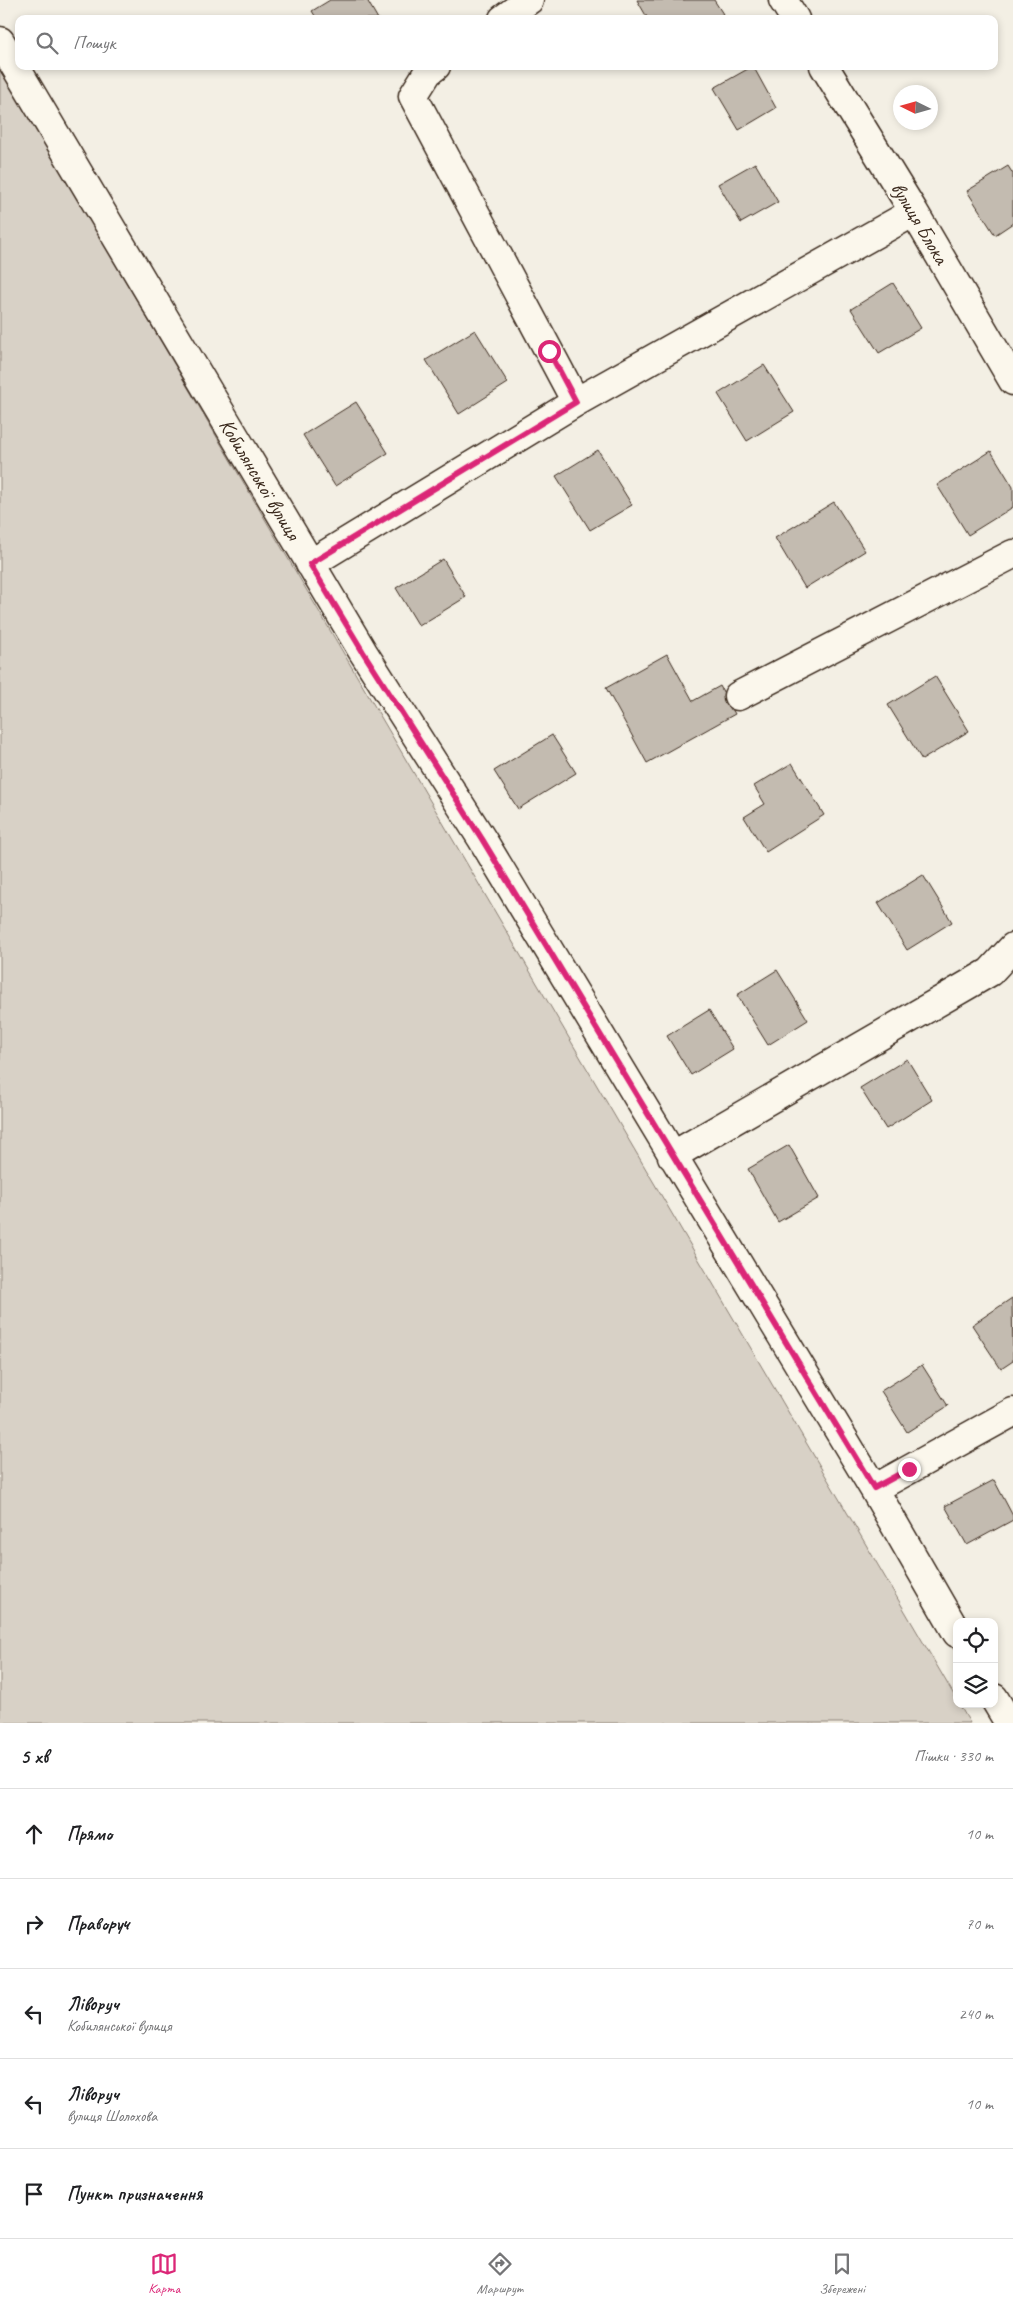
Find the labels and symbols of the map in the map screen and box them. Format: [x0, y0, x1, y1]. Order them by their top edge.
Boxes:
north arrow [893, 85, 938, 130]
street label: вулиця Блока [885, 177, 955, 270]
route start [538, 340, 561, 363]
street label: Кобилянської вулиця [214, 414, 307, 546]
route end [898, 1458, 921, 1481]

